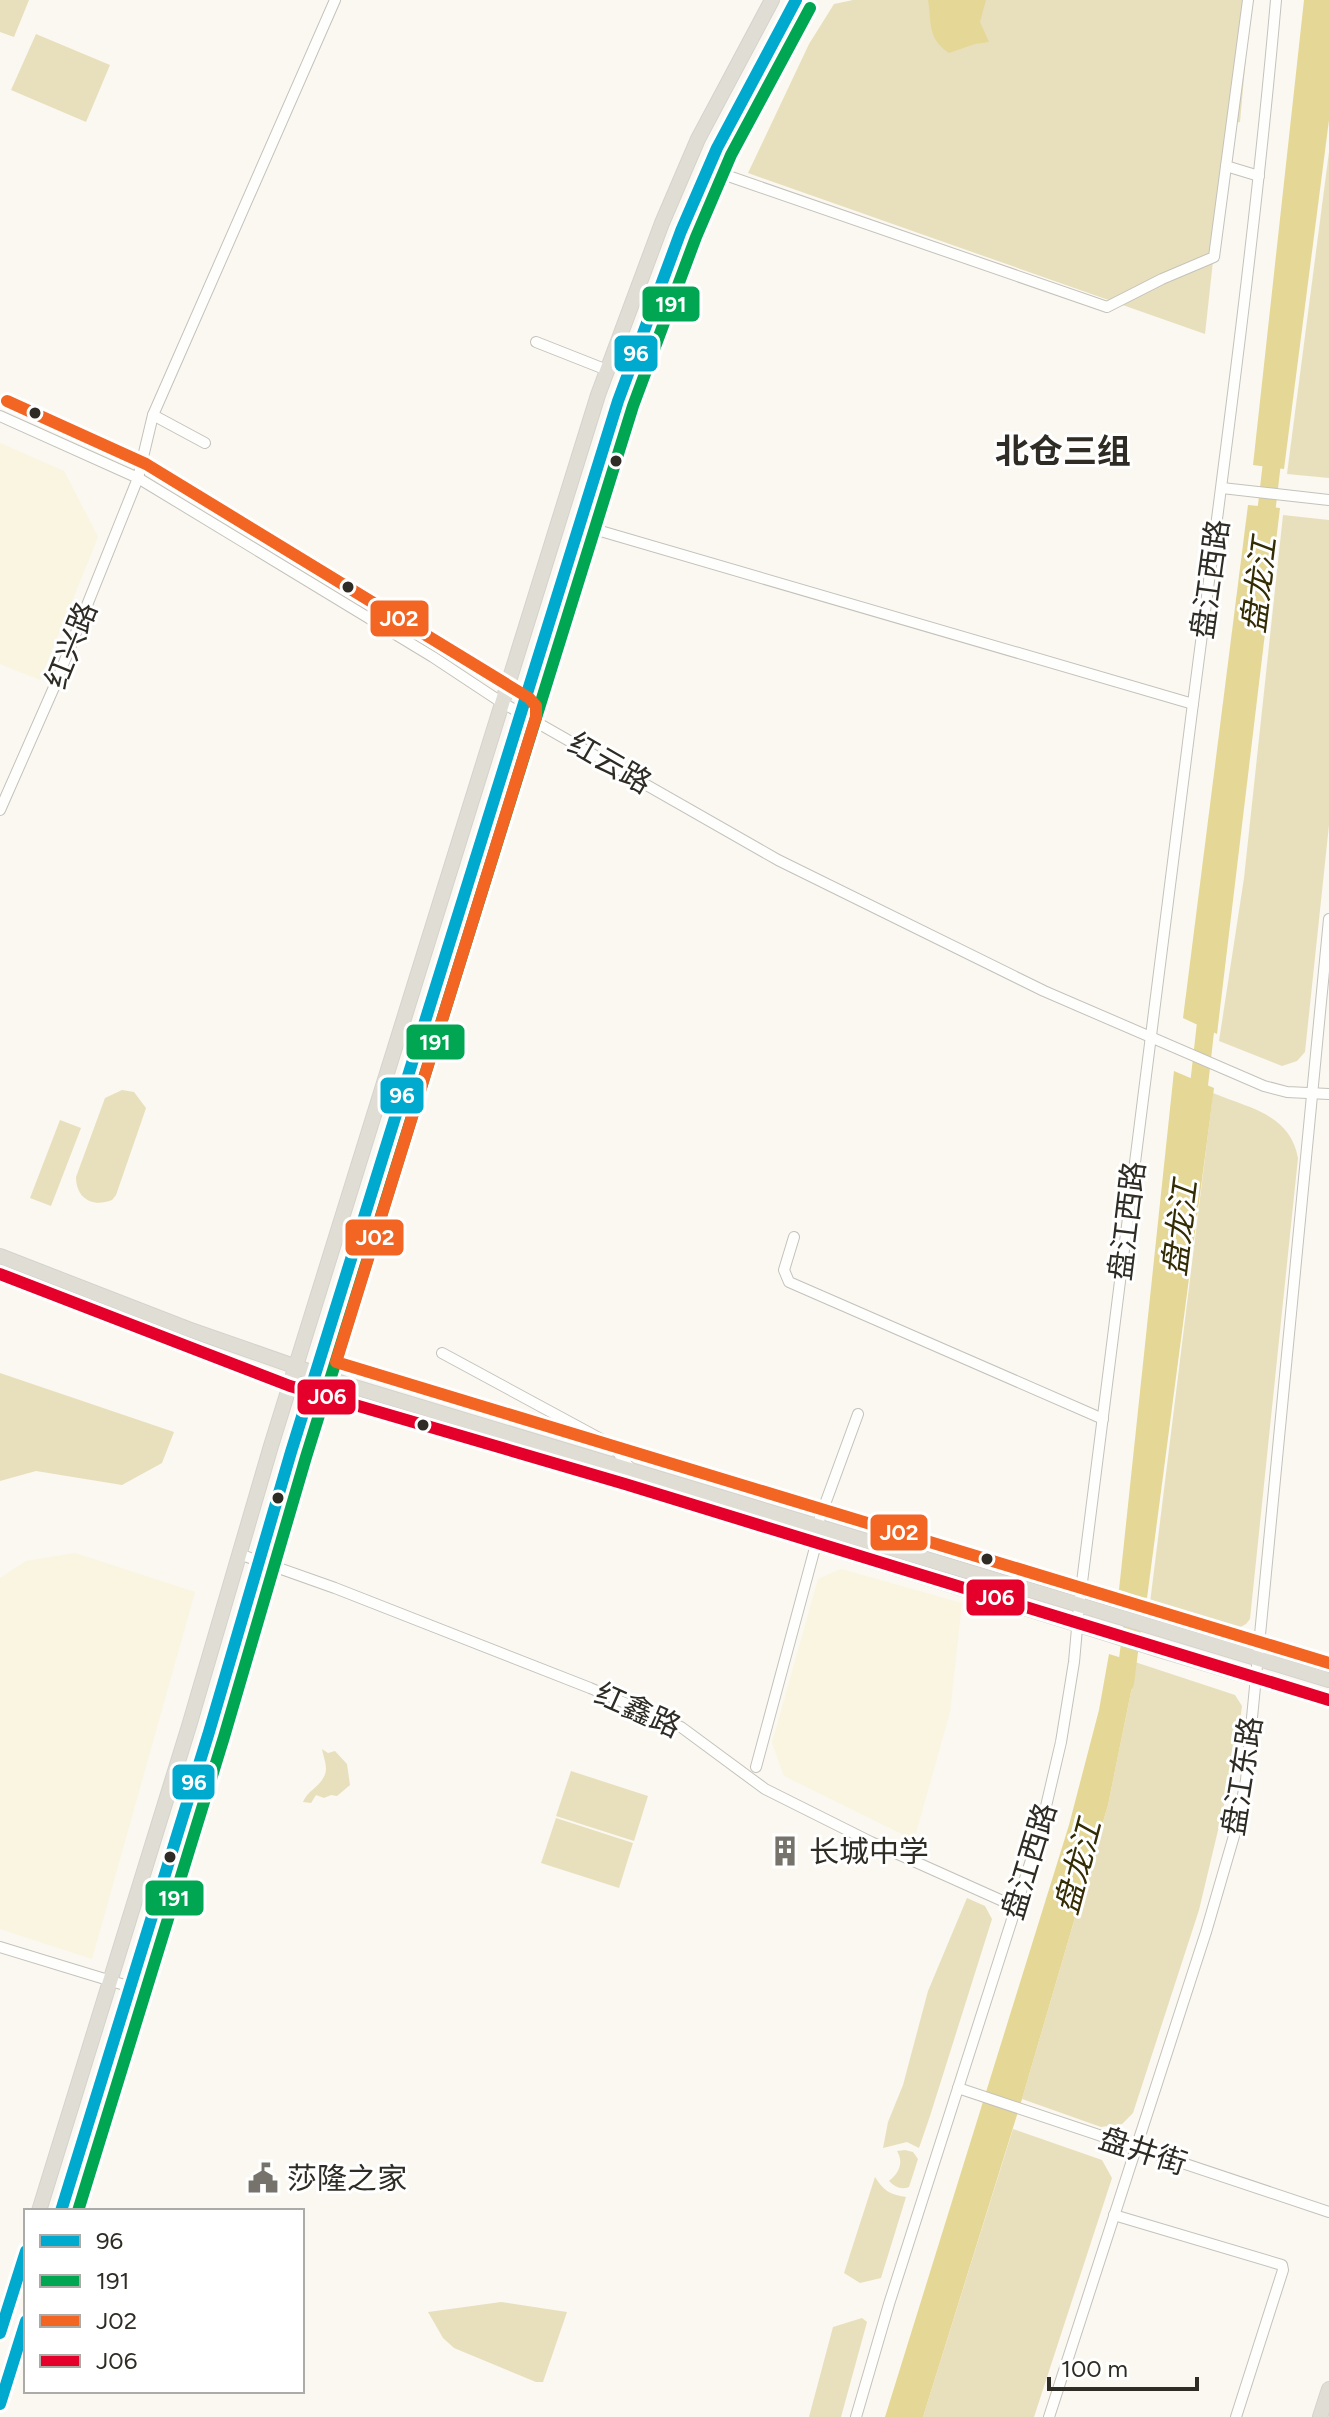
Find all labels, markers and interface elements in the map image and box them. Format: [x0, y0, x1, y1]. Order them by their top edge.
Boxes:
line badge: 191 [641, 285, 701, 323]
text: 191 [655, 291, 687, 318]
line badge: 96 [613, 334, 659, 373]
text: 96 [623, 340, 649, 367]
unlabelled marker [27, 405, 43, 421]
district label: 北仓三组 [995, 431, 1131, 472]
unlabelled marker [608, 453, 624, 469]
street label: 盘江西路 [1183, 517, 1237, 641]
water label: 盘龙江 [1234, 532, 1284, 635]
unlabelled marker [340, 579, 356, 595]
street label: 红兴路 [37, 596, 105, 694]
line badge: J02 [369, 599, 430, 638]
text: J02 [379, 605, 419, 632]
street label: 红云路 [562, 724, 658, 802]
line badge: 191 [405, 1023, 466, 1061]
text: 191 [419, 1029, 451, 1056]
line badge: 96 [379, 1076, 425, 1115]
text: 96 [389, 1082, 415, 1109]
street label: 盘江西路 [1101, 1159, 1153, 1283]
water label: 盘龙江 [1155, 1175, 1205, 1278]
line badge: J02 [344, 1218, 405, 1257]
text: J02 [355, 1224, 395, 1251]
line badge: J06 [296, 1378, 357, 1416]
text: J06 [307, 1383, 347, 1410]
unlabelled marker [415, 1417, 431, 1433]
unlabelled marker [270, 1490, 286, 1506]
line badge: J02 [869, 1513, 929, 1552]
text: J02 [879, 1519, 919, 1546]
unlabelled marker [979, 1551, 995, 1567]
line badge: J06 [965, 1578, 1026, 1617]
text: J06 [975, 1584, 1015, 1611]
street label: 红鑫路 [589, 1675, 687, 1745]
street label: 盘江东路 [1214, 1714, 1270, 1838]
line badge: 96 [171, 1763, 216, 1801]
text: 96 [181, 1769, 207, 1796]
street label: 盘江西路 [994, 1798, 1064, 1924]
water label: 盘龙江 [1047, 1813, 1110, 1918]
place label: 长城中学 [809, 1833, 929, 1870]
building icon: 长城中学 [768, 1834, 802, 1868]
unlabelled marker [162, 1849, 178, 1865]
line badge: 191 [144, 1879, 205, 1917]
text: 191 [158, 1885, 190, 1912]
street label: 盘井街 [1094, 2119, 1192, 2183]
place label: 莎隆之家 [287, 2160, 407, 2197]
public building icon: 莎隆之家 [246, 2161, 280, 2195]
legend [24, 2209, 304, 2393]
text: 96 [96, 2226, 123, 2255]
text: 191 [96, 2266, 129, 2295]
text: J02 [96, 2306, 137, 2335]
scale bar [1049, 2341, 1197, 2391]
text: J06 [96, 2346, 137, 2375]
text: 100 m [1061, 2354, 1128, 2383]

